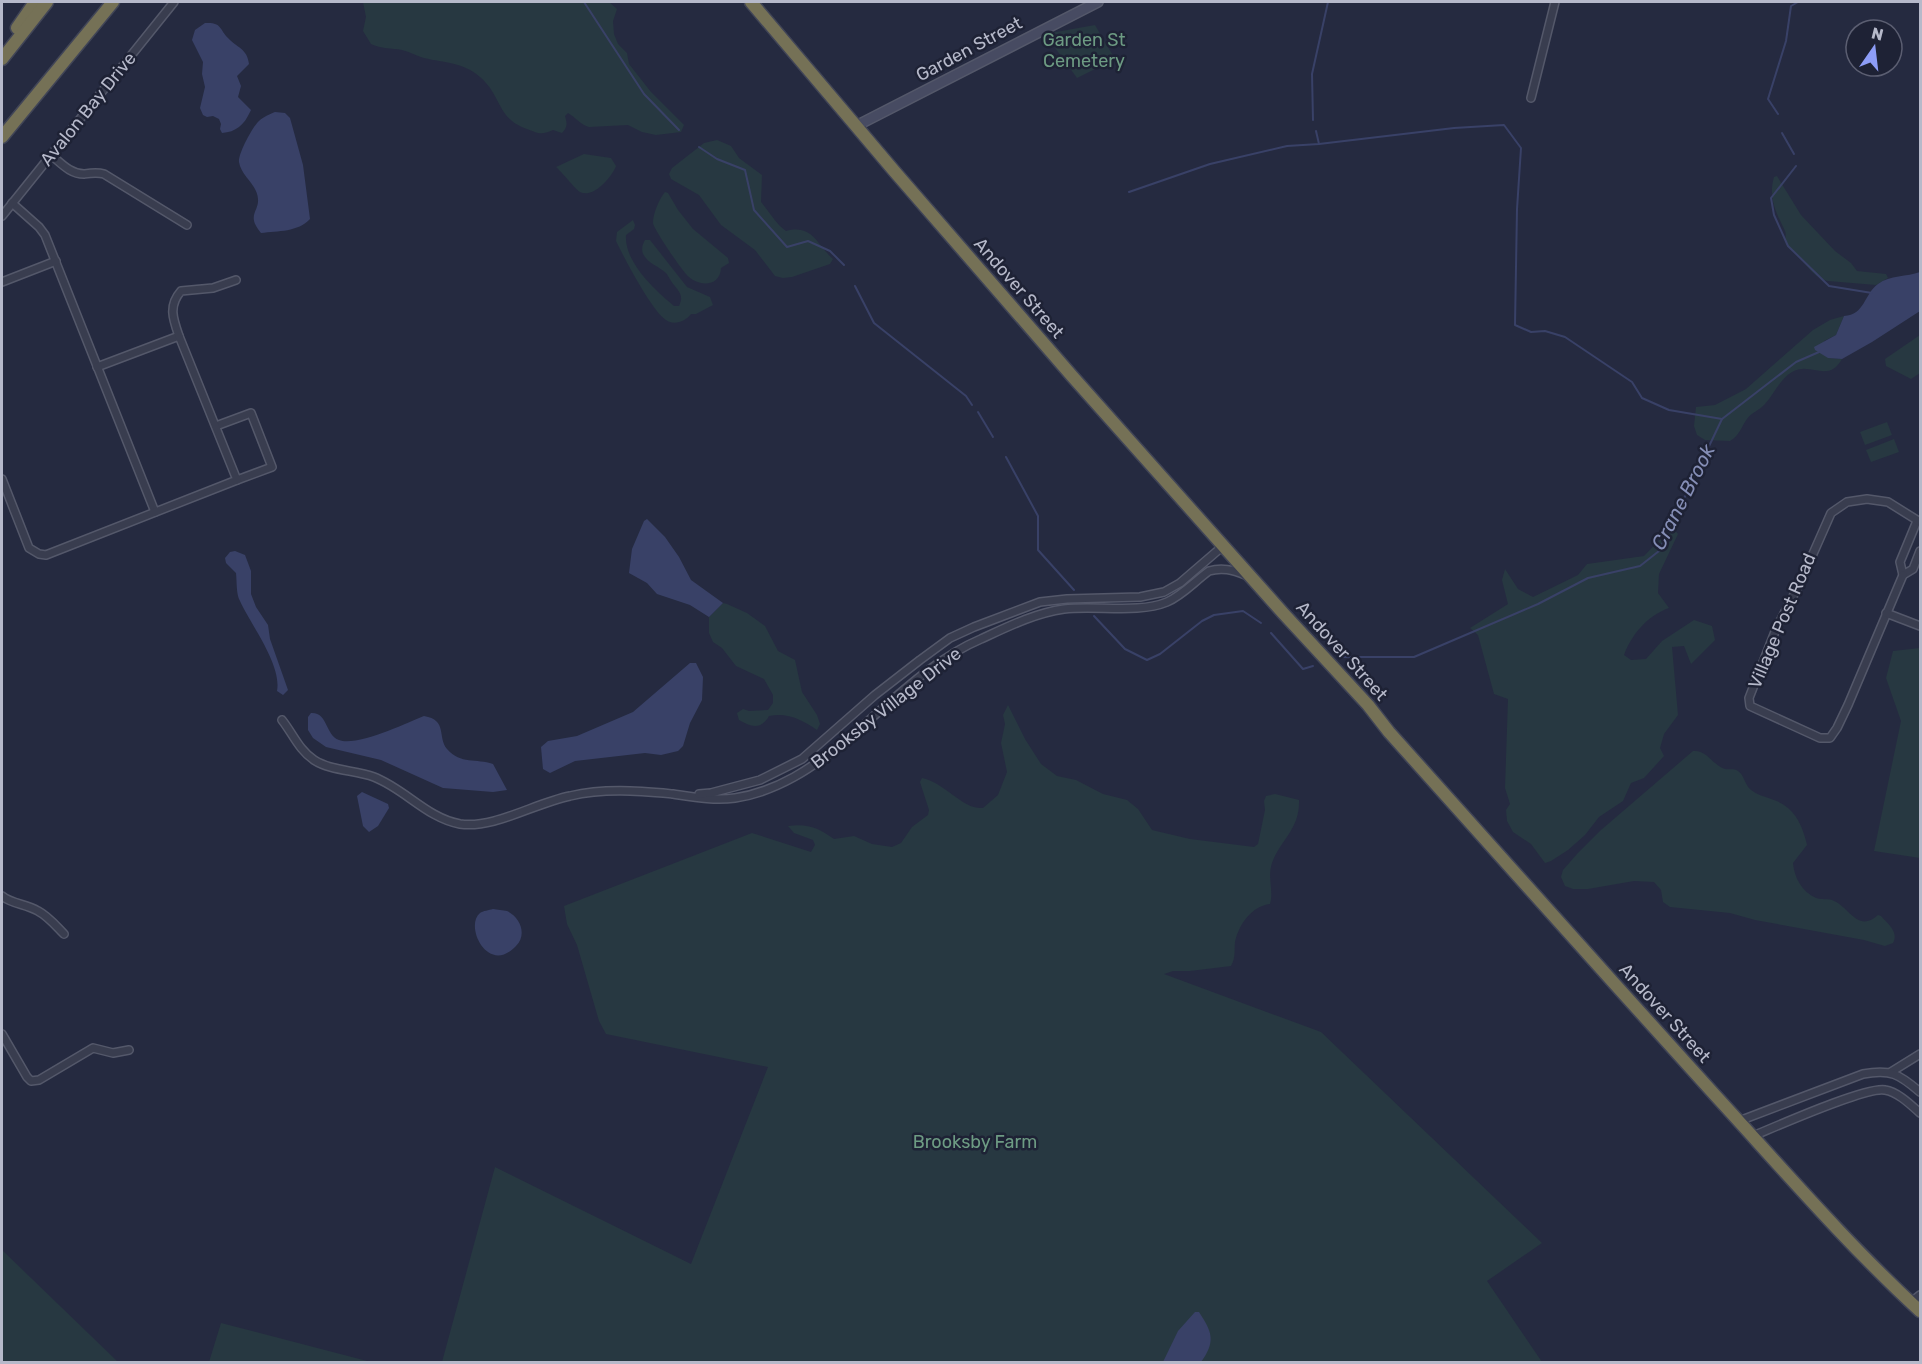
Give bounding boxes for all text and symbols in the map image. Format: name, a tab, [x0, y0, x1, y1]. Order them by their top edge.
street label: Garden Street	[912, 12, 1026, 86]
north arrow	[1844, 18, 1904, 78]
text: N	[1870, 23, 1885, 45]
park label: Garden St Cemetery	[1042, 29, 1126, 72]
street label: Avalon Bay Drive	[35, 48, 141, 170]
street label: Andover Street	[969, 233, 1069, 343]
water label: Crane Brook	[1646, 440, 1720, 554]
street label: Village Post Road	[1744, 550, 1820, 692]
street label: Andover Street	[1292, 597, 1392, 705]
street label: Brooksby Village Drive	[806, 642, 966, 774]
street label: Andover Street	[1615, 959, 1715, 1067]
park label: Brooksby Farm	[913, 1131, 1037, 1153]

